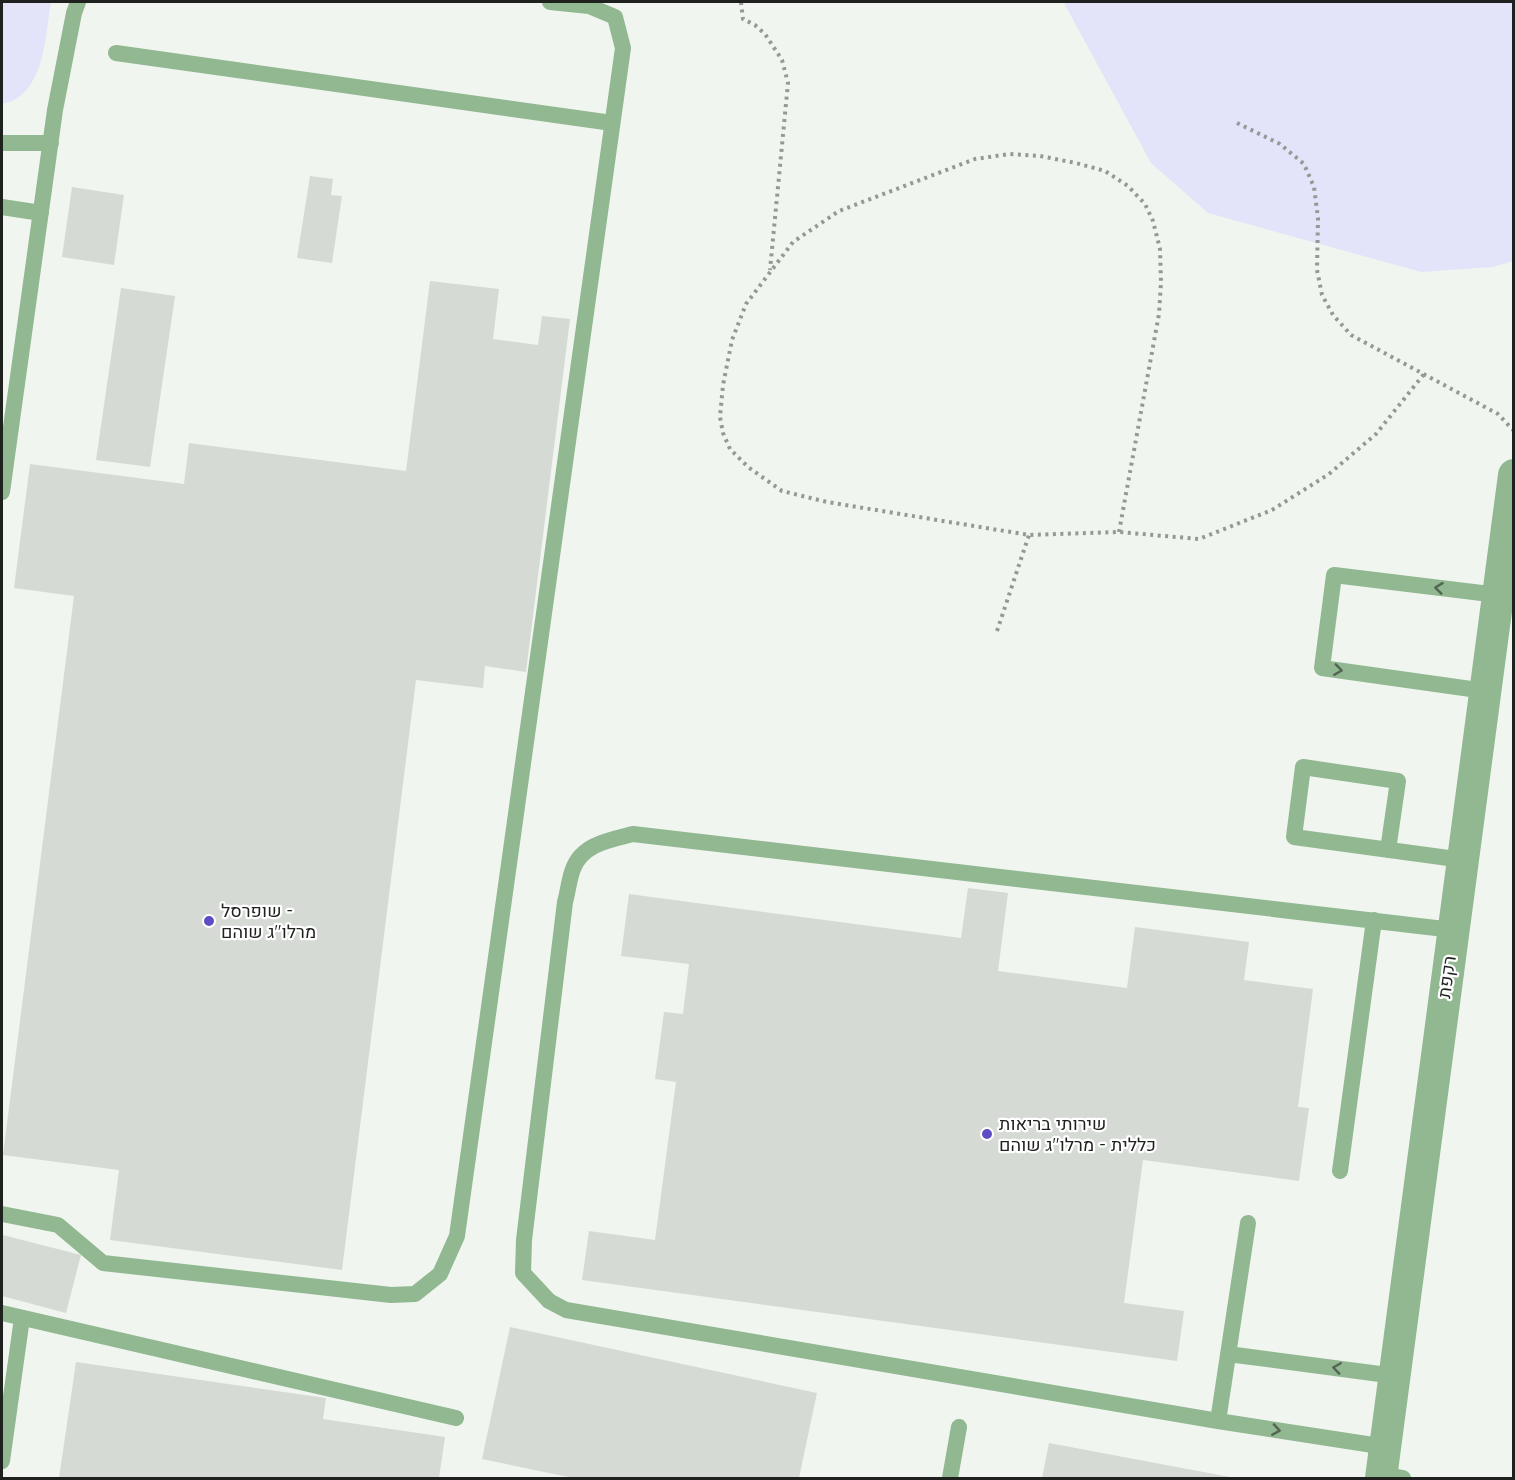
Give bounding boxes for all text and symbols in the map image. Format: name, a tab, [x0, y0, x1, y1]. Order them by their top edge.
one-way arrow	[1435, 582, 1444, 595]
one-way arrow	[1333, 663, 1342, 676]
place label: שופרסל - מרלו"ג שוהם	[221, 899, 316, 943]
marker: שופרסל - מרלו"ג שוהם	[202, 914, 216, 928]
street label: רקפת	[1432, 954, 1461, 1000]
place label: שירותי בריאות כללית - מרלו"ג שוהם	[999, 1112, 1156, 1156]
marker: שירותי בריאות כללית - מרלו"ג שוהם	[980, 1127, 994, 1141]
one-way arrow	[1332, 1362, 1341, 1375]
one-way arrow	[1271, 1424, 1281, 1436]

